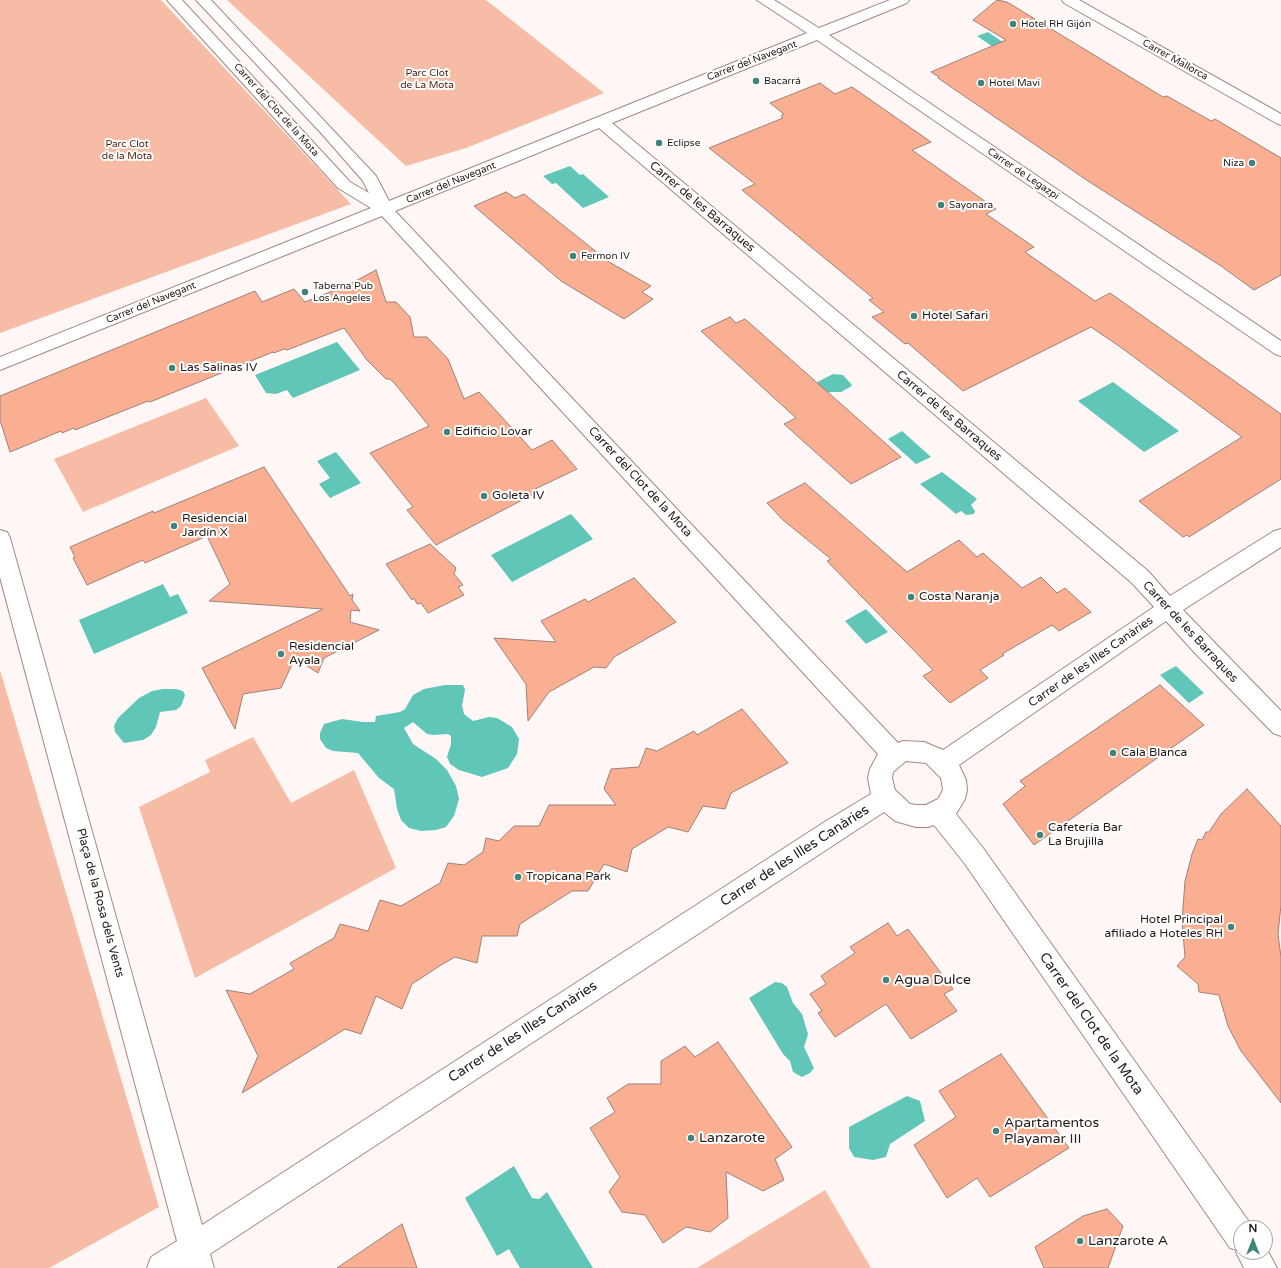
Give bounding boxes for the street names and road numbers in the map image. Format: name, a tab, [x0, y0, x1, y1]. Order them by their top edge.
street label: Carrer Mallorca	[1140, 37, 1210, 83]
street label: Carrer del Navegant	[705, 38, 799, 84]
street label: Carrer del Clot de la Mota	[231, 61, 321, 159]
street label: Carrer de Legazpi	[985, 146, 1061, 202]
street label: Carrer de les Barraques	[646, 159, 758, 255]
street label: Carrer del Navegant	[405, 160, 497, 206]
street label: Carrer del Navegant	[105, 280, 197, 326]
street label: Carrer de les Barraques	[893, 368, 1005, 464]
street label: Carrer del Clot de la Mota	[585, 424, 695, 540]
street label: Carrer de les Barraques	[1139, 578, 1241, 686]
street label: Carrer de les Illes Canàries	[1026, 613, 1156, 711]
street label: Carrer de les Illes Canàries	[718, 802, 872, 910]
street label: Plaça de la Rosa dels Vents	[73, 827, 127, 979]
street label: Carrer del Clot de la Mota	[1035, 950, 1147, 1098]
street label: Carrer de les Illes Canàries	[446, 978, 600, 1086]

